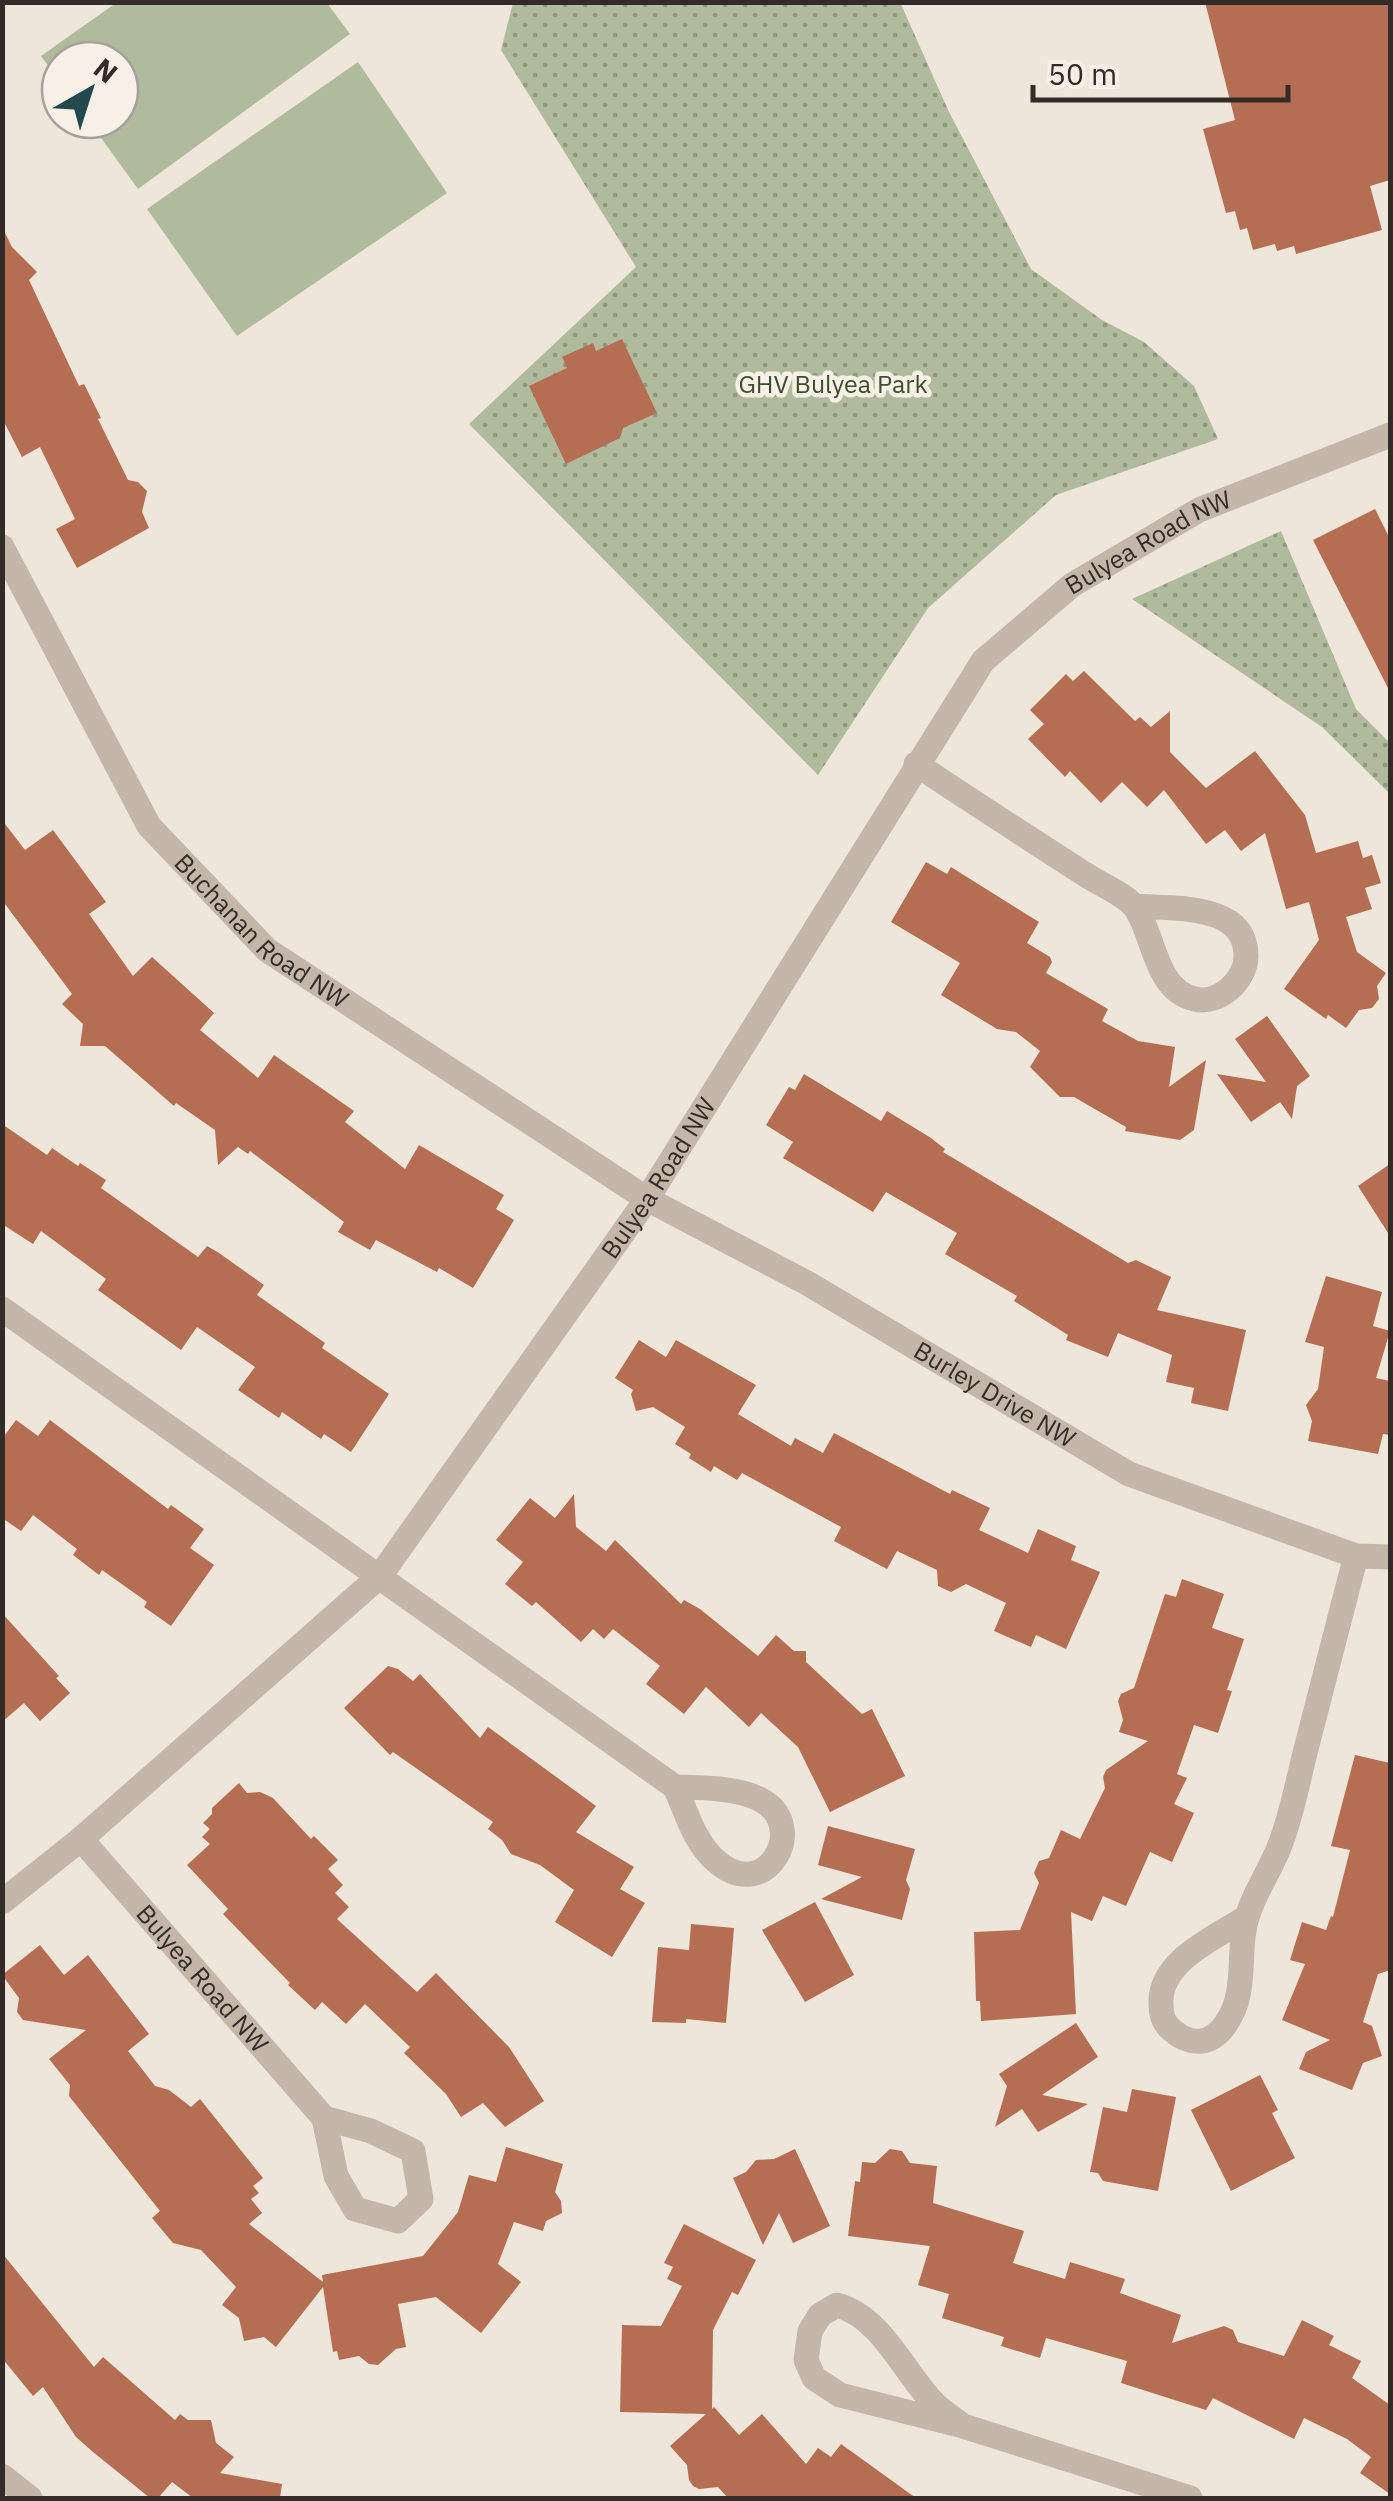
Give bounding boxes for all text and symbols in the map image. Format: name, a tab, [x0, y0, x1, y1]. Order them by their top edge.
north arrow	[40, 40, 140, 140]
scale bar	[1033, 40, 1288, 102]
text: N	[87, 49, 126, 91]
text: 50 m	[1048, 54, 1117, 93]
park label: GHV Bulyea Park	[738, 367, 928, 400]
street label: Bulyea Road NW	[1059, 482, 1235, 602]
street label: Buchanan Road NW	[168, 846, 355, 1015]
street label: Bulyea Road NW	[593, 1091, 722, 1265]
street label: Burley Drive NW	[908, 1333, 1082, 1455]
street label: Bulyea Road NW	[129, 1897, 276, 2059]

